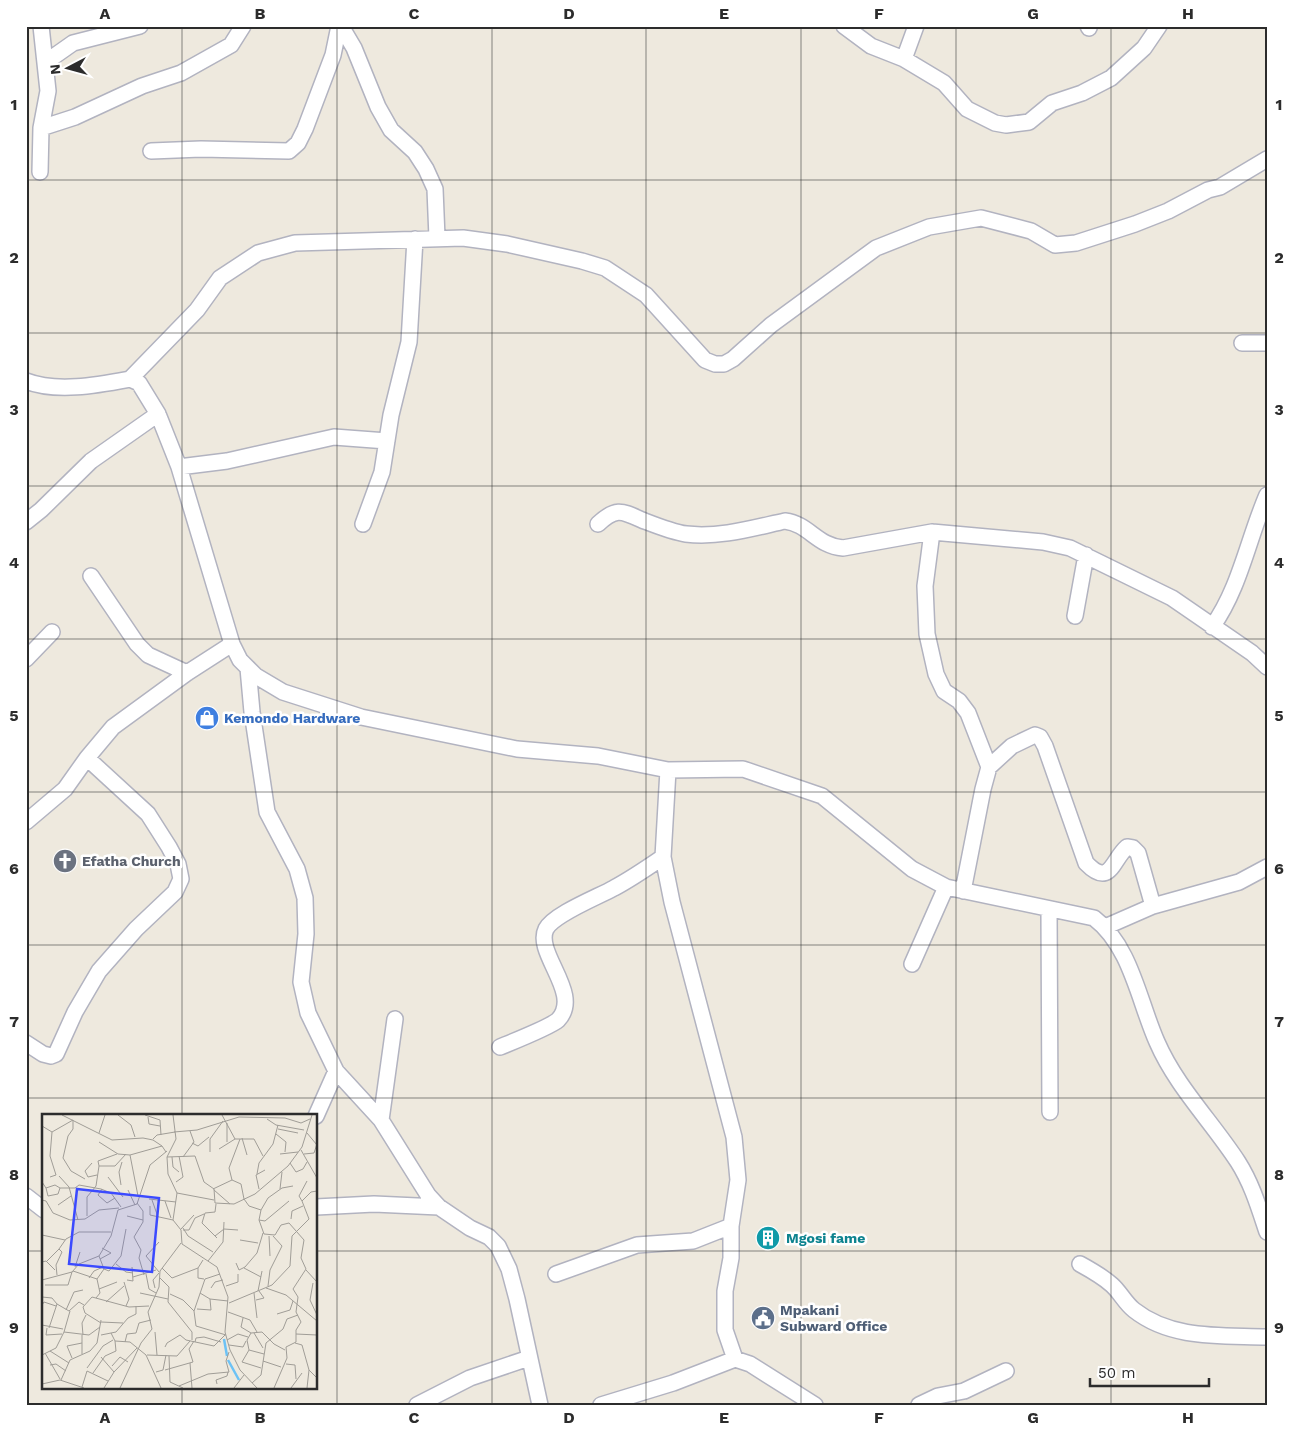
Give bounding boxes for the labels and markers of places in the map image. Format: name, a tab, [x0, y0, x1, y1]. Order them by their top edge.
shop icon: Kemondo Hardware	[194, 705, 220, 731]
place label: Kemondo Hardware	[224, 710, 360, 726]
church icon: Efatha Church	[52, 848, 78, 874]
place label: Efatha Church	[82, 853, 181, 869]
building icon: Mgosi fame	[755, 1225, 781, 1251]
place label: Mgosi fame	[786, 1230, 865, 1246]
place label: Mpakani Subward Office	[780, 1302, 887, 1334]
public building icon: Mpakani Subward Office	[750, 1305, 776, 1331]

